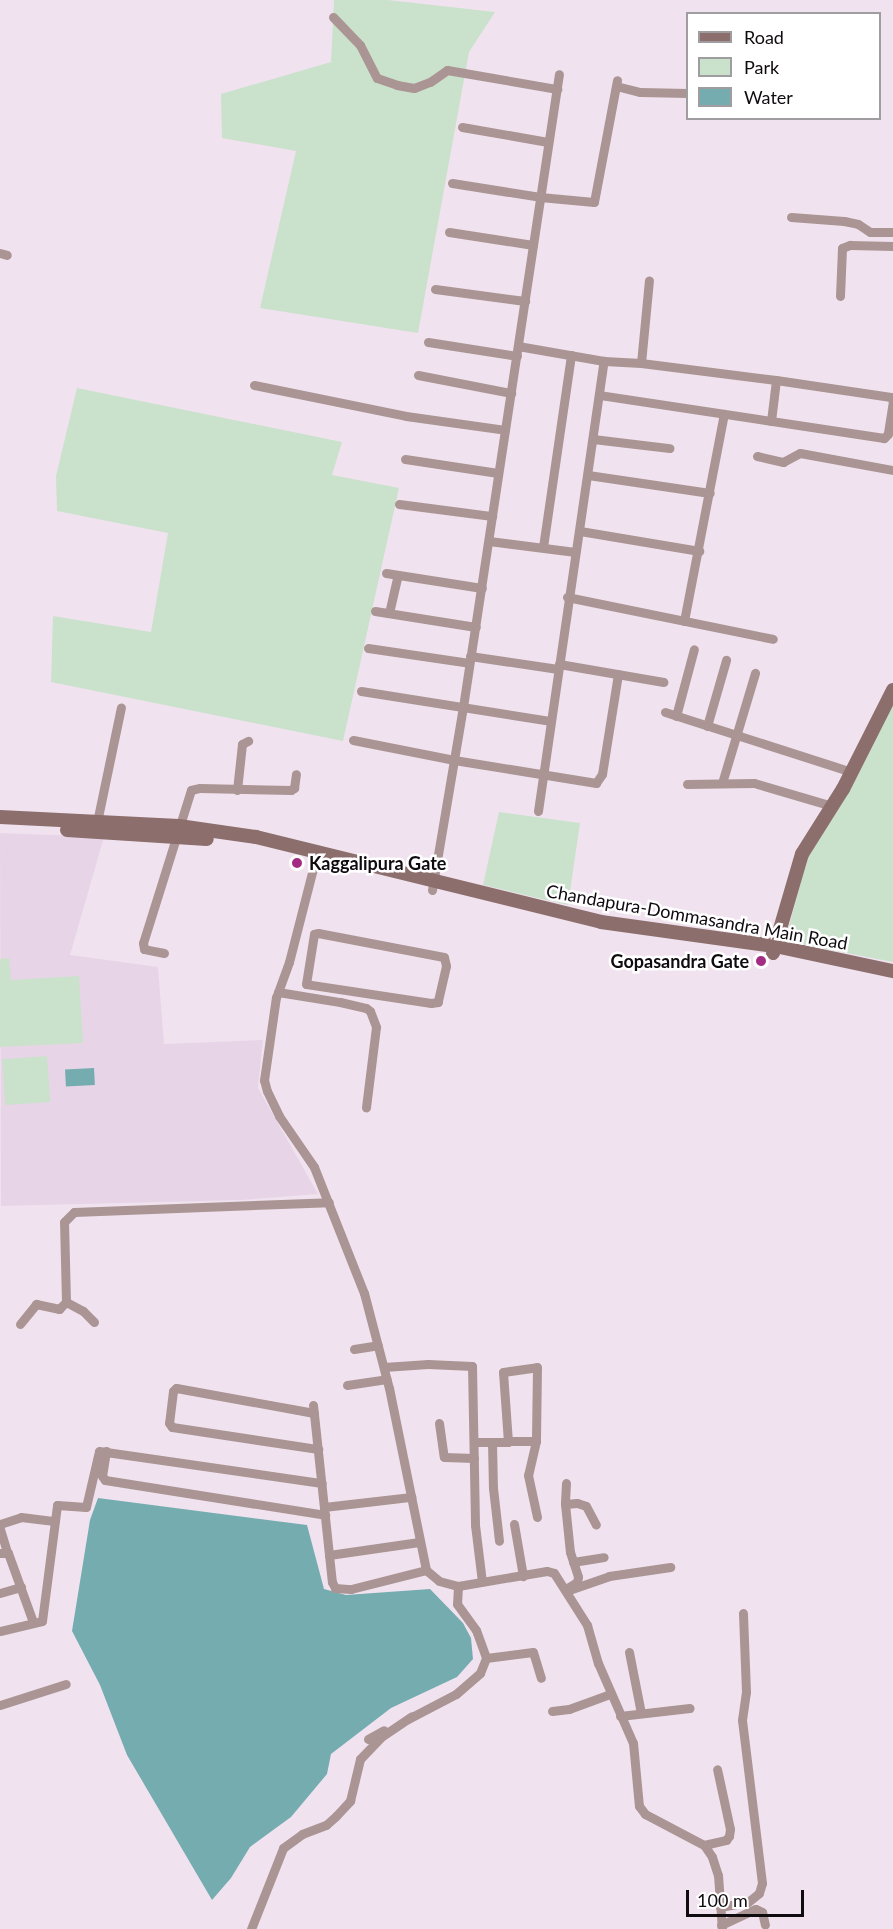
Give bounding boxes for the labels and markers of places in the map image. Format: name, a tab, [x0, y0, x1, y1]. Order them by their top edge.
place label: Kaggalipura Gate	[309, 852, 446, 874]
marker: Kaggalipura Gate	[290, 856, 304, 870]
place label: Gopasandra Gate	[611, 950, 749, 972]
marker: Gopasandra Gate	[754, 954, 768, 968]

